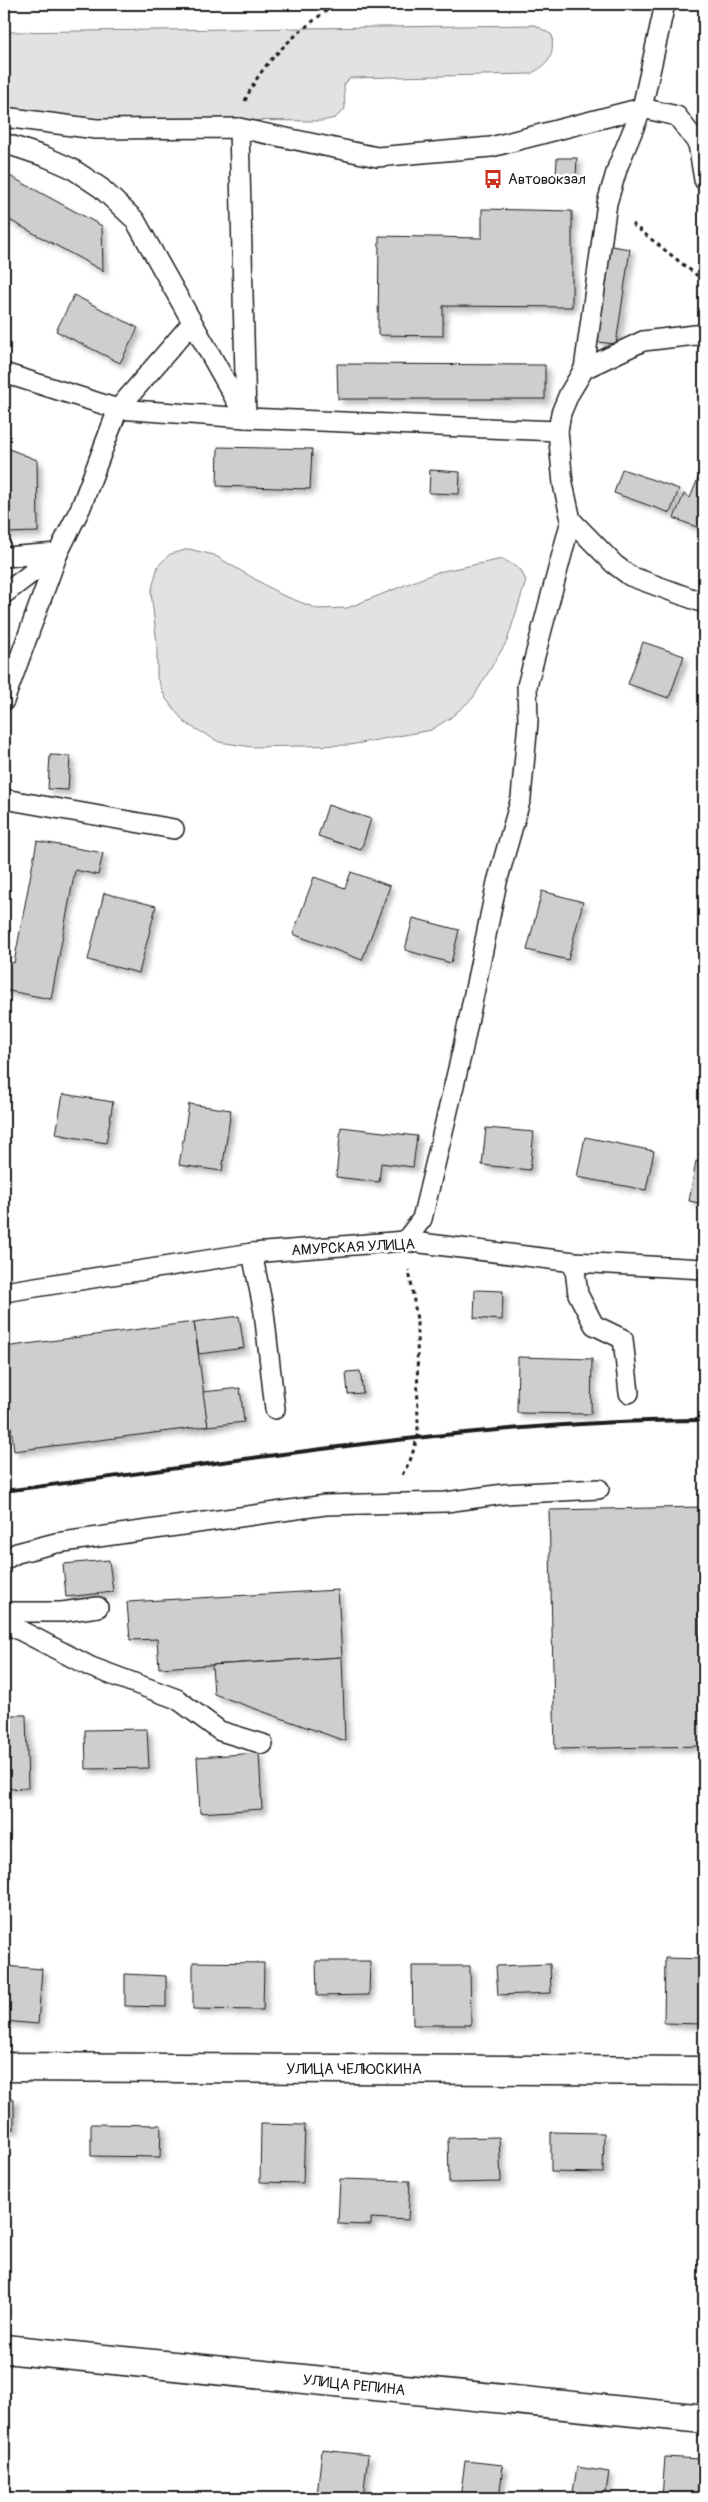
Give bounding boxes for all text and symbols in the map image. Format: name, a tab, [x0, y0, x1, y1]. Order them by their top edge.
bus stop icon: Автовокзал	[482, 168, 504, 190]
place label: Автовокзал	[508, 170, 586, 189]
street label: АМУРСКАЯ УЛИЦА	[291, 1235, 416, 1260]
street label: УЛИЦА ЧЕЛЮСКИНА	[286, 2060, 422, 2079]
street label: УЛИЦА РЕПИНА	[302, 2371, 406, 2400]

